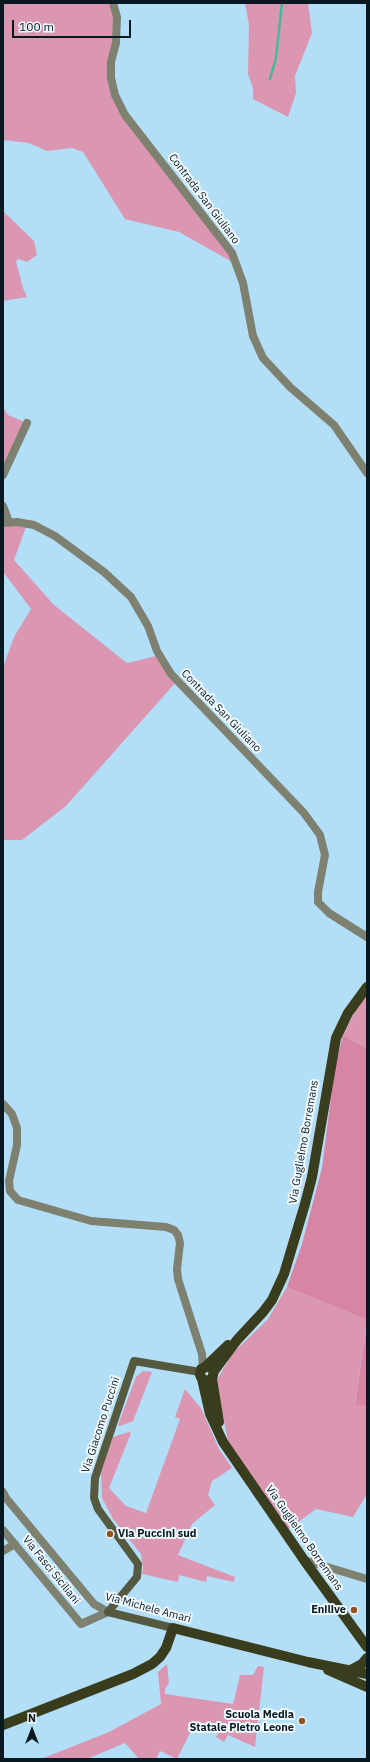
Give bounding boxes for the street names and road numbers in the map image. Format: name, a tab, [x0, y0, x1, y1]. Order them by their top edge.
street label: Contrada San Giuliano	[166, 151, 242, 247]
street label: Contrada San Giuliano	[178, 667, 264, 755]
street label: Via Guglielmo Borremans	[287, 1079, 321, 1205]
street label: Via Giacomo Puccini	[79, 1375, 123, 1475]
street label: Via Guglielmo Borremans	[263, 1483, 345, 1593]
street label: Via Fasci Siciliani	[20, 1533, 82, 1607]
street label: Via Michele Amari	[104, 1590, 192, 1626]

